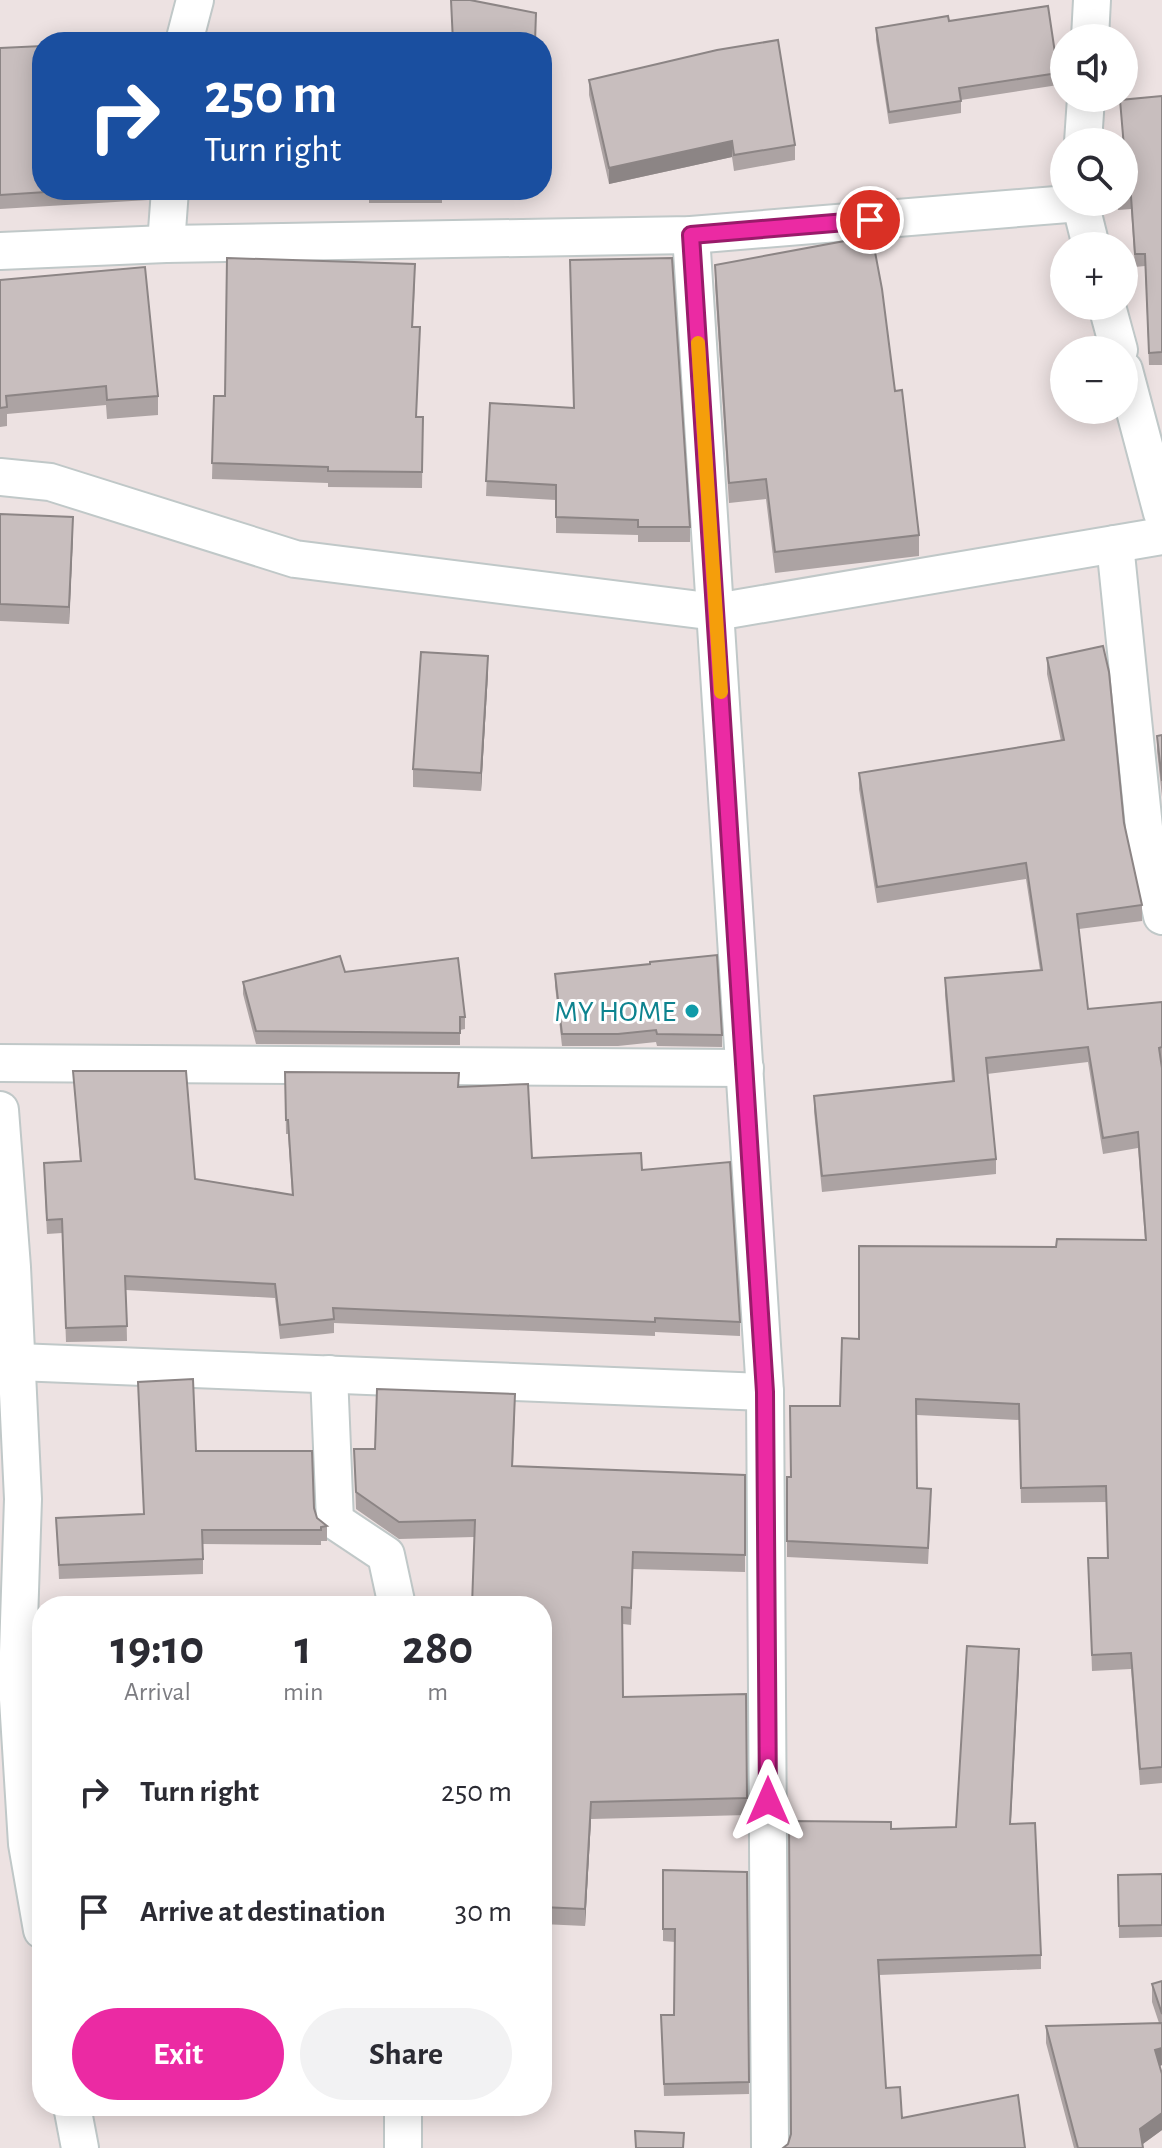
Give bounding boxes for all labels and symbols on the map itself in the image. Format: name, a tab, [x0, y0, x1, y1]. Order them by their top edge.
pin	[836, 186, 904, 254]
place label: MY HOME	[554, 997, 676, 1027]
marker: MY HOME	[683, 1002, 701, 1020]
position arrow	[726, 1759, 810, 1843]

